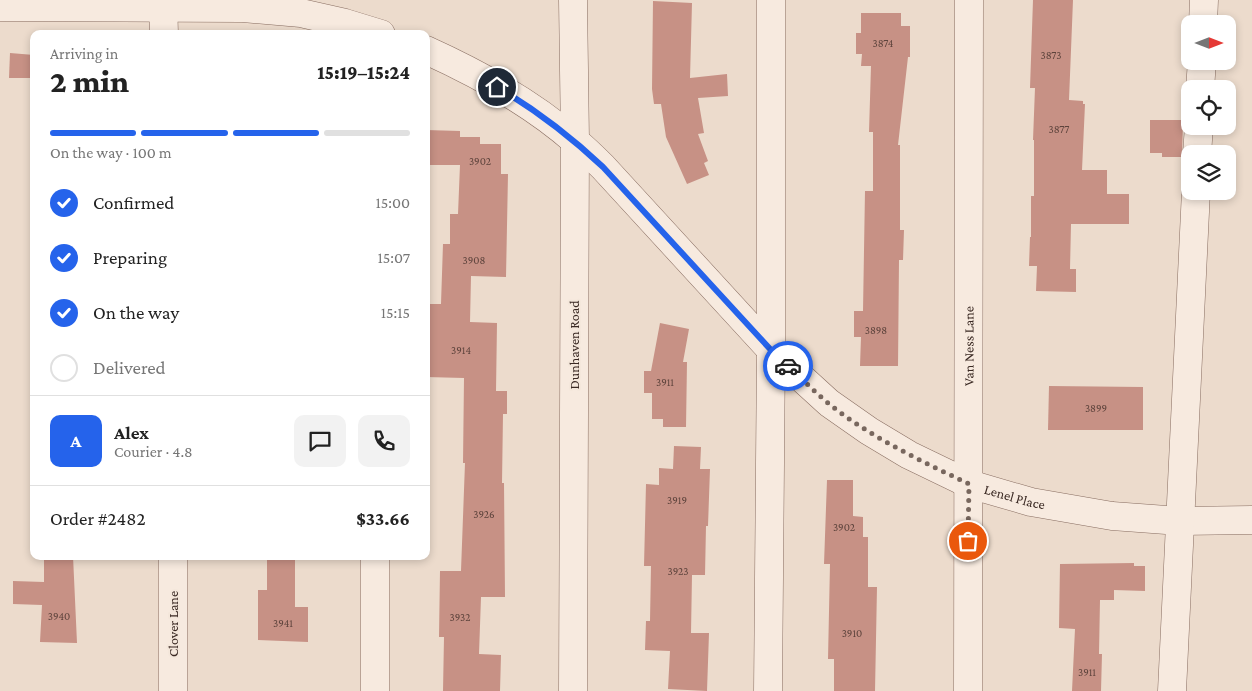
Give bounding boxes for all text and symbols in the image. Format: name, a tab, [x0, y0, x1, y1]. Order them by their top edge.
north arrow	[1181, 15, 1236, 70]
map controls	[1181, 15, 1236, 200]
house number: 3874	[873, 37, 894, 49]
text: Arriving in	[50, 45, 118, 62]
house number: 3873	[1041, 49, 1061, 61]
text: 15:19–15:24	[317, 62, 410, 83]
text: 2 min	[50, 63, 129, 99]
pin	[476, 66, 518, 108]
icon: home	[483, 73, 511, 101]
button: locate	[1181, 80, 1236, 135]
house number: 3877	[1049, 123, 1069, 135]
text: On the way · 100 m	[50, 144, 172, 161]
button: layers	[1181, 145, 1236, 200]
house number: 3902	[469, 155, 491, 167]
icon: check	[50, 189, 78, 217]
text: Confirmed	[93, 192, 174, 213]
text: 15:00	[375, 194, 410, 211]
icon: check	[50, 244, 78, 272]
text: Preparing	[93, 247, 167, 268]
text: 15:07	[377, 249, 410, 266]
house number: 3908	[463, 254, 486, 266]
icon: check	[50, 299, 78, 327]
street label: Dunhaven Road	[566, 300, 582, 390]
text: On the way	[93, 302, 179, 323]
text: 15:15	[381, 304, 410, 321]
street label: Van Ness Lane	[960, 306, 977, 386]
house number: 3898	[865, 324, 887, 336]
courier	[763, 341, 813, 391]
house number: 3914	[451, 344, 471, 356]
icon: car	[774, 352, 802, 380]
text: Delivered	[93, 357, 166, 378]
house number: 3911	[656, 376, 674, 388]
house number: 3899	[1085, 402, 1107, 414]
button: chat	[294, 415, 346, 467]
button: phone	[358, 415, 410, 467]
text: Alex	[114, 422, 149, 443]
text: A	[70, 430, 82, 451]
text: Courier · 4.8	[114, 443, 193, 460]
street label: Lenel Place	[982, 481, 1046, 512]
house number: 3919	[667, 494, 687, 506]
text: Order #2482	[50, 508, 145, 529]
text: $33.66	[356, 508, 410, 529]
house number: 3926	[473, 508, 495, 520]
pin	[947, 520, 989, 562]
house number: 3902	[833, 521, 855, 533]
icon: bag	[954, 527, 982, 555]
house number: 3923	[667, 565, 689, 577]
street label: Clover Lane	[165, 591, 181, 657]
house number: 3940	[48, 610, 70, 622]
house number: 3932	[449, 611, 471, 623]
house number: 3941	[273, 617, 293, 629]
house number: 3910	[842, 627, 862, 639]
house number: 3911	[1078, 666, 1096, 678]

